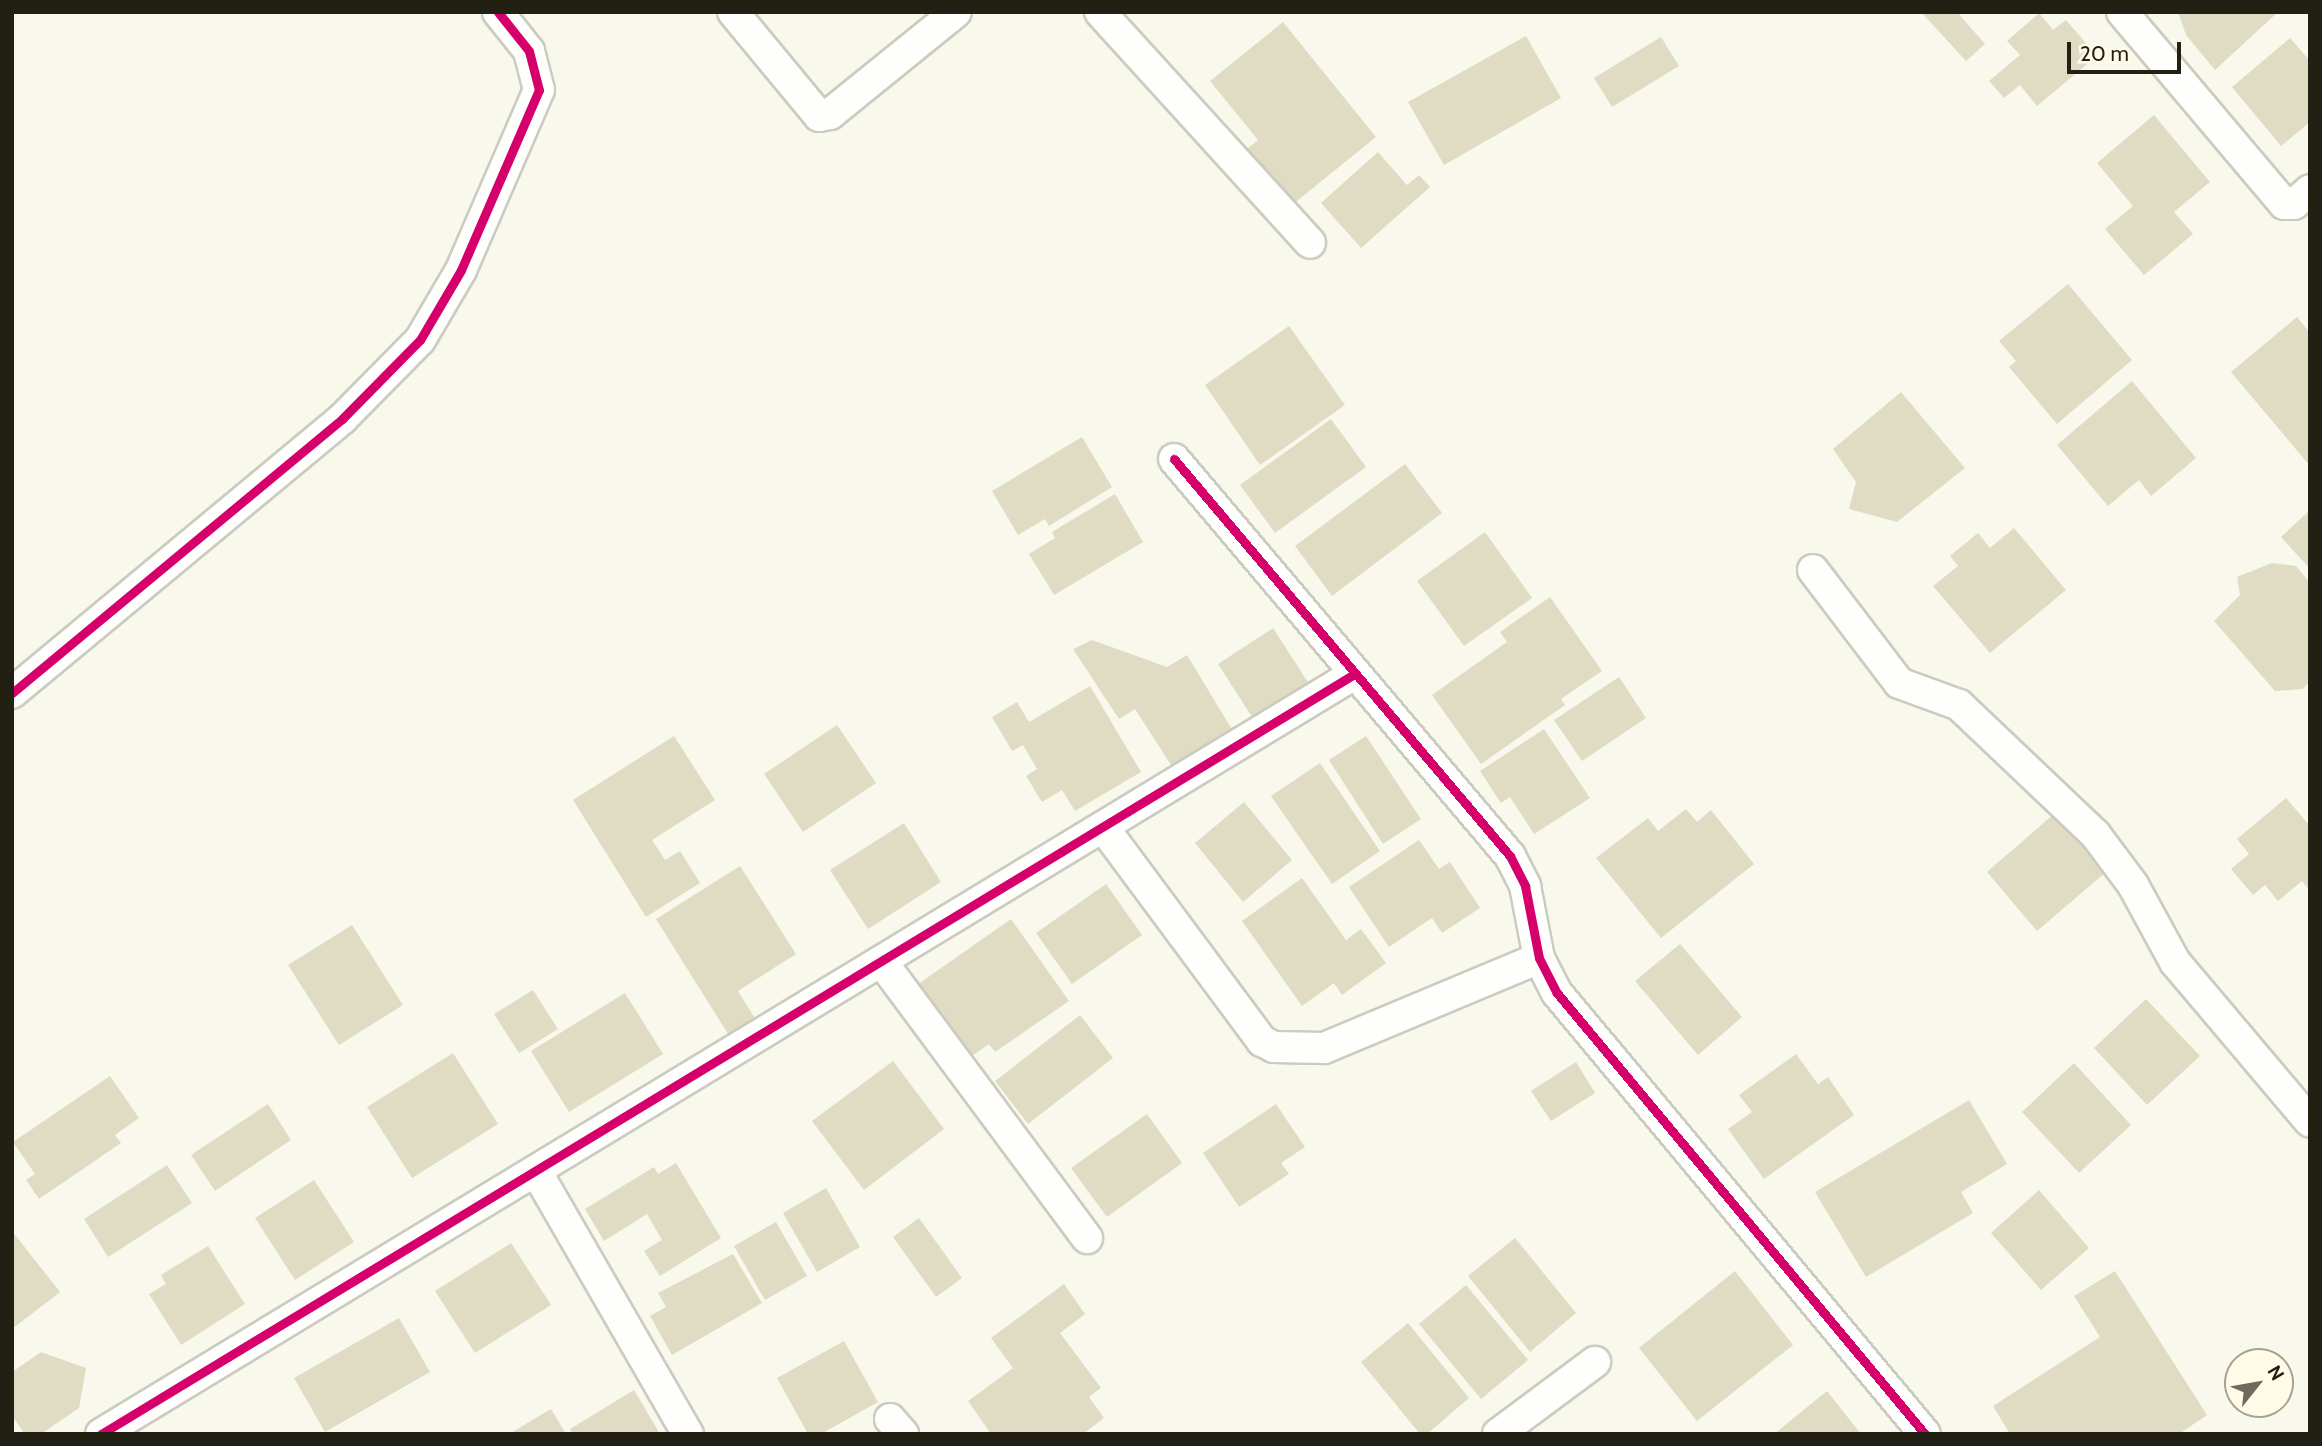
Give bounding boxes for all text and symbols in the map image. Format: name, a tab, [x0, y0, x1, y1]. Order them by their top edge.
scale bar	[2070, 28, 2184, 72]
text: 20 m	[2080, 41, 2129, 66]
north arrow	[2224, 1348, 2294, 1418]
text: N	[2262, 1361, 2289, 1385]

